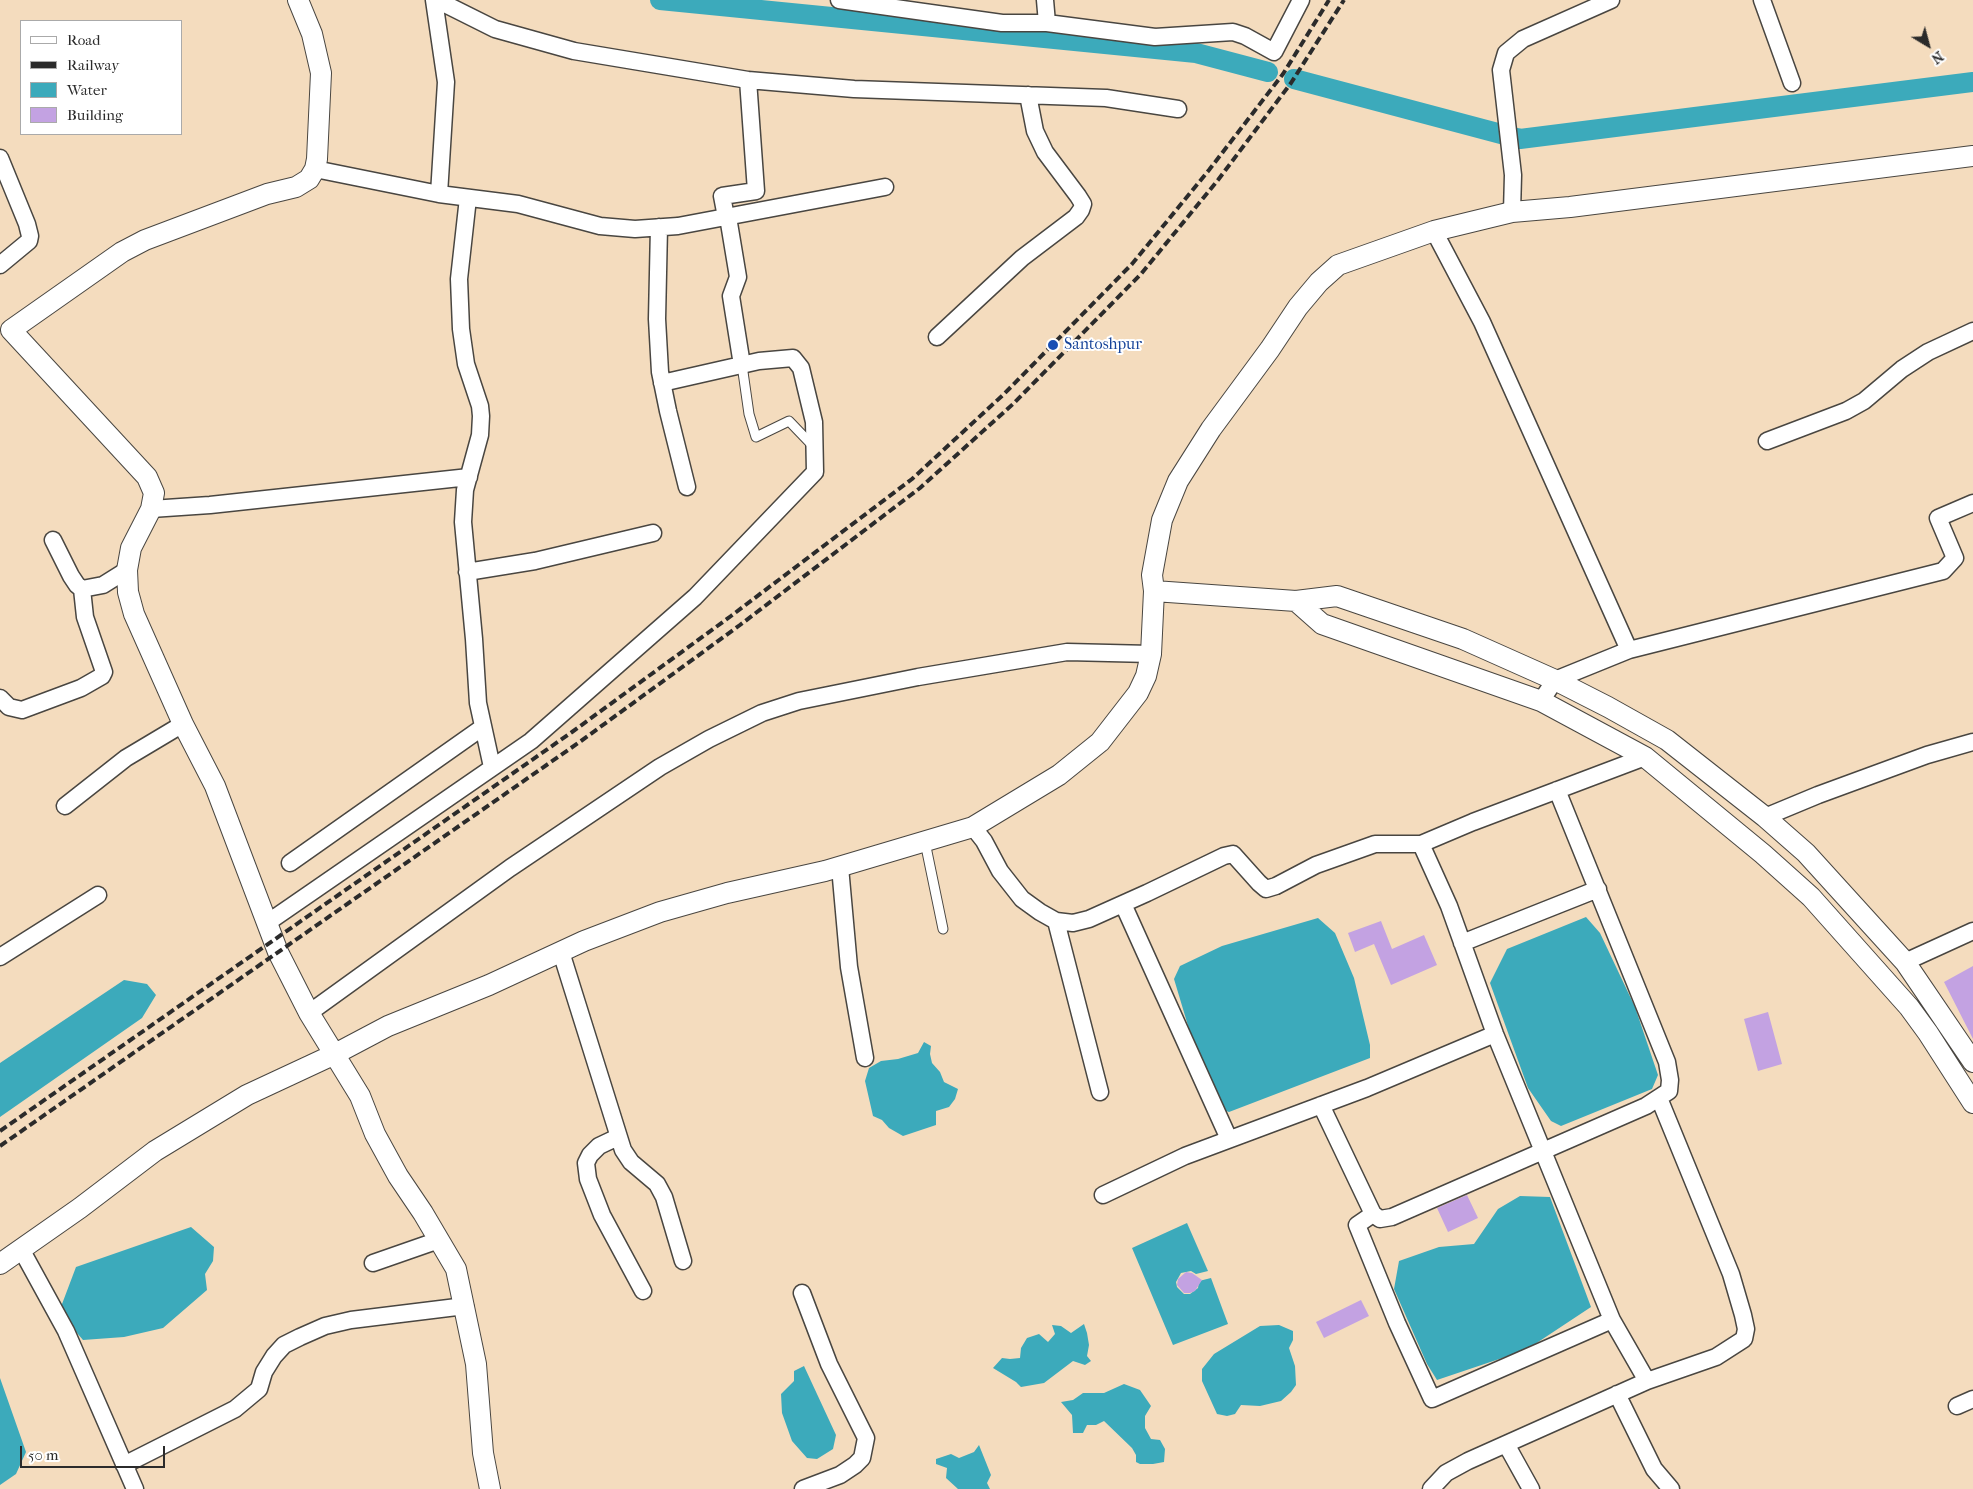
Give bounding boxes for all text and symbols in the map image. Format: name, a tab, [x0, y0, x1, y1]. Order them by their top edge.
legend	[20, 20, 182, 135]
north arrow	[1903, 20, 1953, 70]
text: Road	[67, 31, 100, 49]
text: N	[1928, 47, 1947, 67]
text: Railway	[67, 56, 119, 74]
text: Water	[67, 81, 107, 99]
text: Building	[67, 106, 123, 124]
place label: Santoshpur	[1064, 335, 1142, 355]
marker: Santoshpur	[1046, 338, 1060, 352]
scale bar	[22, 1436, 168, 1468]
text: 50 m	[28, 1446, 58, 1464]

